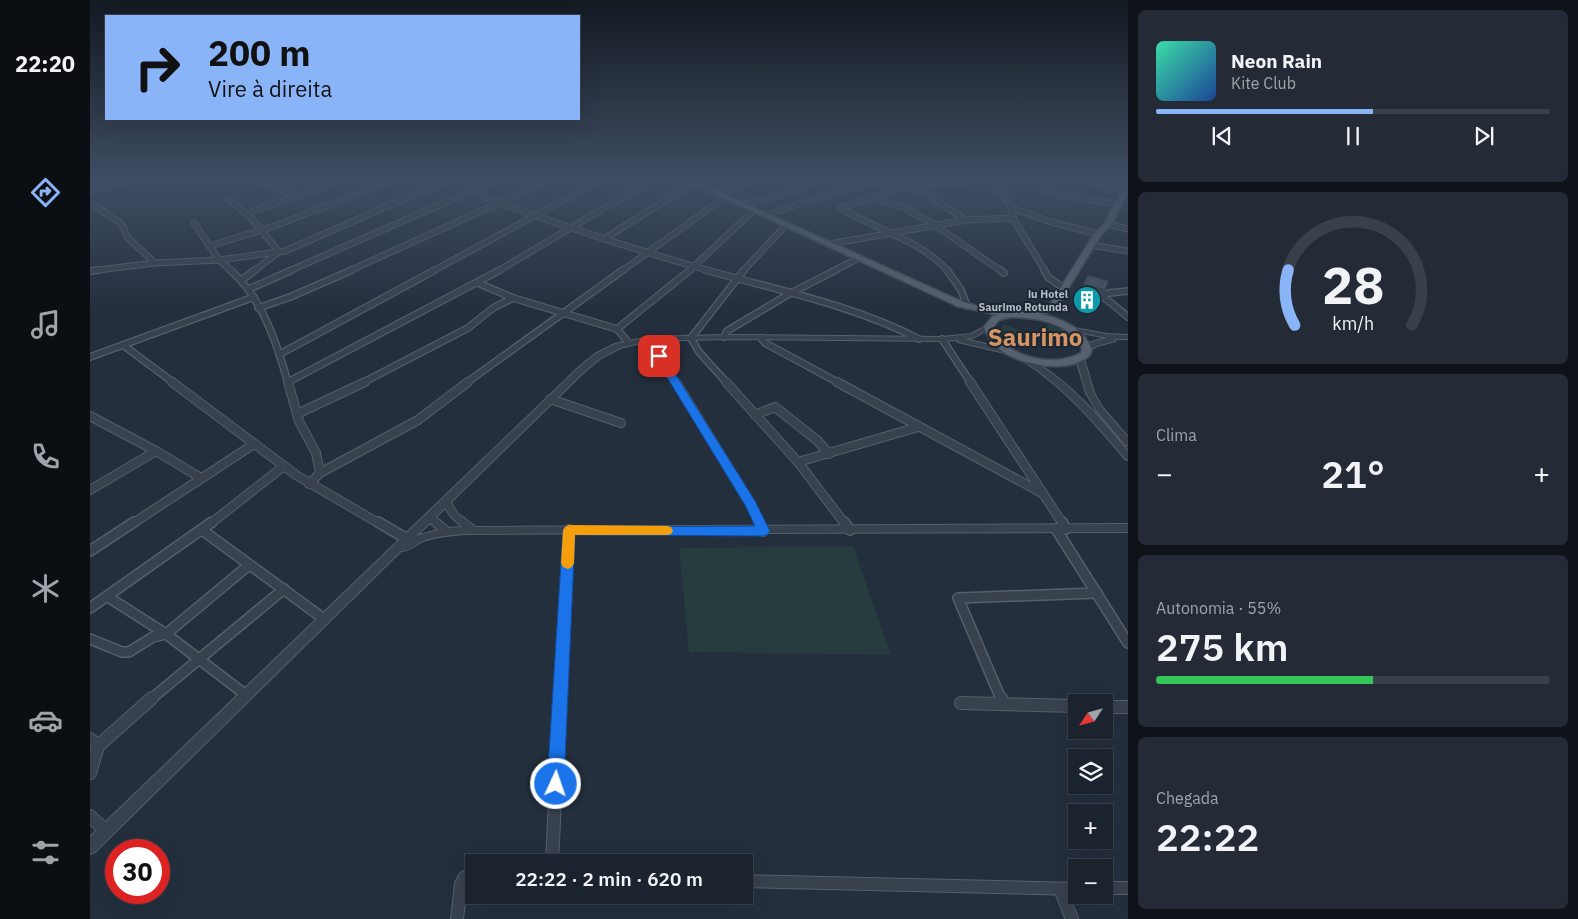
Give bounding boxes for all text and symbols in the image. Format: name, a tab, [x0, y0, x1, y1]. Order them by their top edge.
text: 200 m	[208, 30, 311, 76]
icon: right	[125, 35, 190, 100]
text: 22:20	[15, 49, 75, 78]
text: Neon Rain	[1231, 49, 1322, 73]
text: Kite Club	[1231, 73, 1296, 93]
text: Vire à direita	[208, 74, 332, 103]
icon: previous	[1208, 122, 1236, 150]
icon: pause	[1339, 122, 1367, 150]
icon: next	[1470, 122, 1498, 150]
icon: directions	[28, 175, 63, 210]
text: 28	[1322, 251, 1384, 318]
building icon: iu Hotel Saurimo Rotunda	[1072, 285, 1102, 315]
place label: iu Hotel Saurimo Rotunda	[978, 287, 1069, 314]
icon: music	[28, 307, 63, 342]
text: km/h	[1332, 312, 1374, 335]
district label: Saurimo	[988, 321, 1082, 353]
pin	[638, 335, 680, 377]
icon: arrive	[645, 342, 673, 370]
text: Clima	[1156, 425, 1197, 445]
icon: phone	[28, 439, 63, 474]
text: 21°	[1321, 449, 1385, 498]
text: −	[1156, 455, 1173, 492]
text: +	[1533, 455, 1550, 492]
icon: climate	[28, 571, 63, 606]
text: Autonomia · 55%	[1156, 598, 1281, 618]
text: 275 km	[1156, 622, 1288, 671]
north arrow	[1068, 694, 1112, 739]
map controls	[1068, 694, 1113, 904]
icon: car	[28, 703, 63, 738]
button: layers	[1068, 749, 1113, 794]
position arrow	[529, 757, 581, 809]
text: Chegada	[1156, 788, 1219, 808]
button: +	[1068, 804, 1113, 849]
text: 22:22	[1156, 812, 1259, 861]
icon: filters	[28, 835, 63, 870]
speed limit sign: 30	[105, 839, 170, 904]
button: −	[1068, 859, 1113, 904]
text: 22:22 · 2 min · 620 m	[515, 867, 703, 891]

